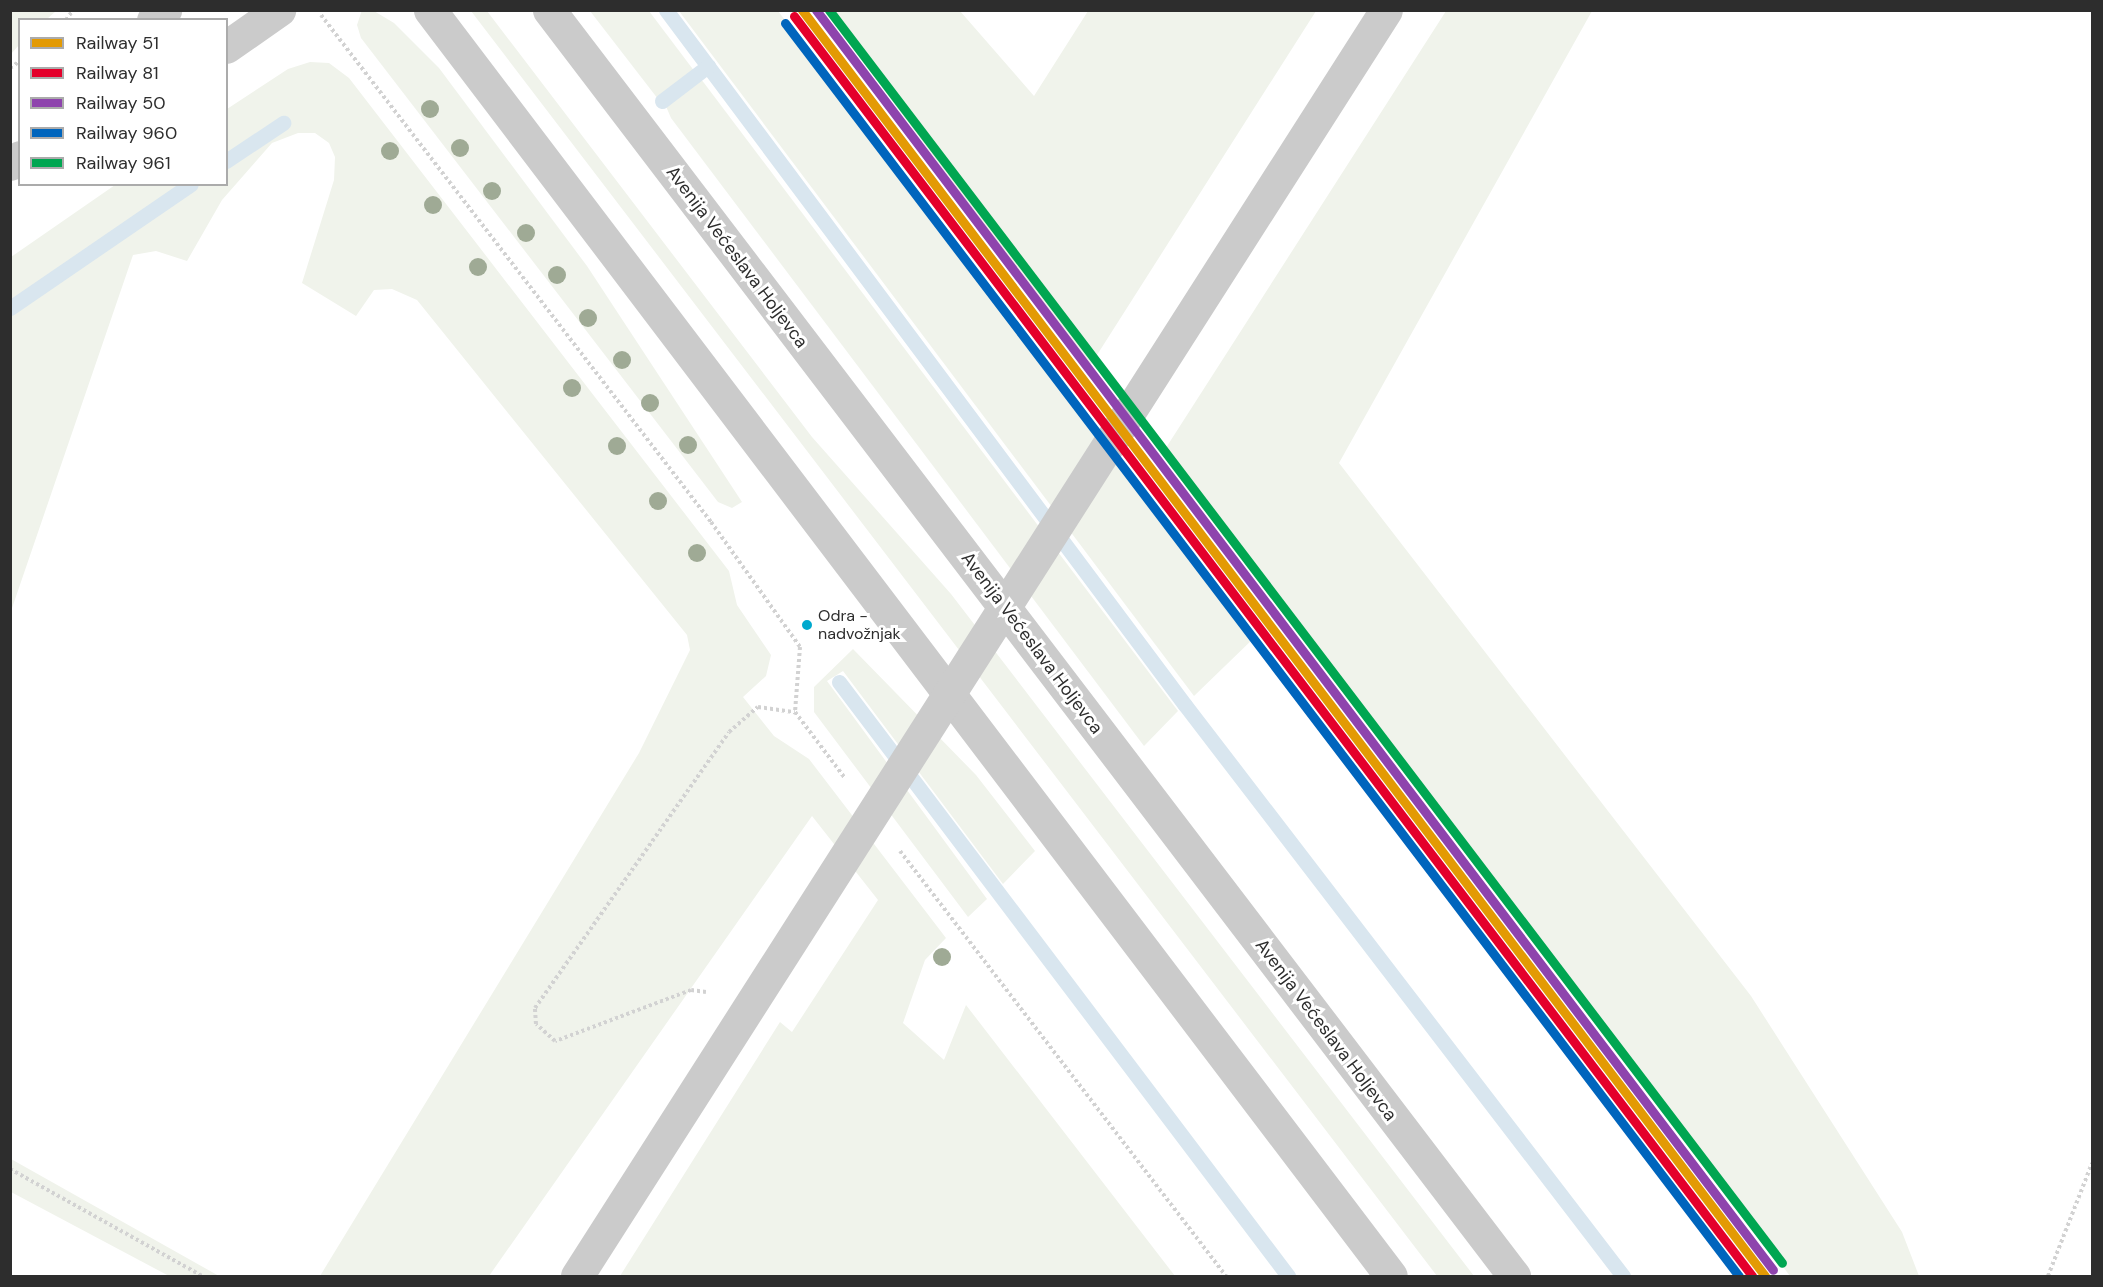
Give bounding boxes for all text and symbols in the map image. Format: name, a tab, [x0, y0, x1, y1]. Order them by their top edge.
legend	[18, 18, 228, 186]
text: Railway 51	[76, 31, 159, 55]
text: Railway 81	[76, 61, 159, 85]
text: Railway 50	[76, 91, 166, 115]
text: Railway 960	[76, 121, 177, 145]
text: Railway 961	[76, 151, 171, 175]
street label: Avenija Većeslava Holjevca	[662, 162, 812, 352]
street label: Avenija Većeslava Holjevca	[957, 548, 1107, 738]
place label: Odra - nadvožnjak	[818, 606, 901, 644]
marker: Odra - nadvožnjak	[801, 619, 813, 631]
street label: Avenija Većeslava Holjevca	[1251, 935, 1401, 1125]

